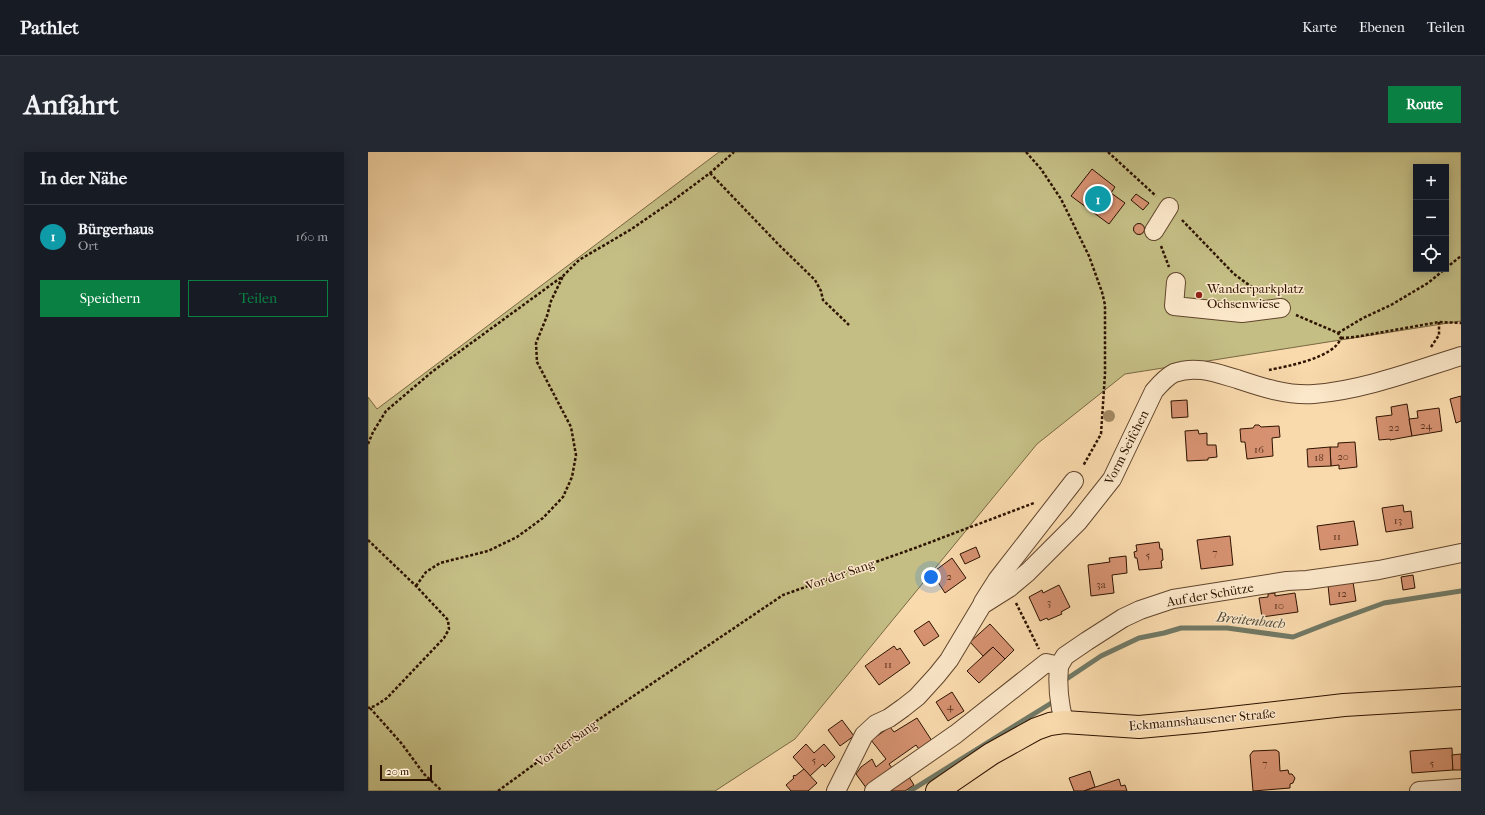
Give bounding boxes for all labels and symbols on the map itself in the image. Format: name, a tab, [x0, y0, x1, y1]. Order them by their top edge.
pin: 1	[1085, 184, 1111, 214]
place label: Wanderparkplatz Ochsenwiese	[1206, 281, 1304, 311]
marker: Wanderparkplatz Ochsenwiese	[1194, 290, 1204, 300]
street label: Vorm Seifchen	[1101, 407, 1152, 488]
house number: 24	[1420, 419, 1433, 432]
house number: 22	[1388, 421, 1400, 434]
house number: 16	[1254, 443, 1264, 456]
house number: 20	[1337, 450, 1349, 463]
house number: 18	[1314, 451, 1324, 464]
house number: 13	[1394, 514, 1402, 527]
house number: 11	[1333, 530, 1341, 543]
house number: 7	[1212, 546, 1218, 559]
house number: 5	[1146, 549, 1151, 562]
street label: Vor der Sang	[803, 555, 877, 594]
your location	[921, 567, 941, 587]
house number: 2	[946, 570, 952, 583]
house number: 3a	[1096, 578, 1107, 591]
street label: Auf der Schütze	[1164, 579, 1255, 610]
house number: 12	[1337, 587, 1347, 600]
house number: 3	[1047, 596, 1051, 609]
house number: 10	[1274, 599, 1284, 612]
water label: Breitenbach	[1215, 608, 1286, 633]
house number: 11	[884, 658, 892, 671]
house number: 4	[947, 700, 954, 713]
street label: Eckmannshausener Straße	[1128, 706, 1277, 733]
street label: Vor der Sang	[532, 716, 601, 771]
house number: 5	[812, 754, 817, 767]
house number: 7	[1262, 757, 1268, 770]
house number: 5	[1430, 757, 1435, 770]
scale bar	[380, 763, 432, 782]

